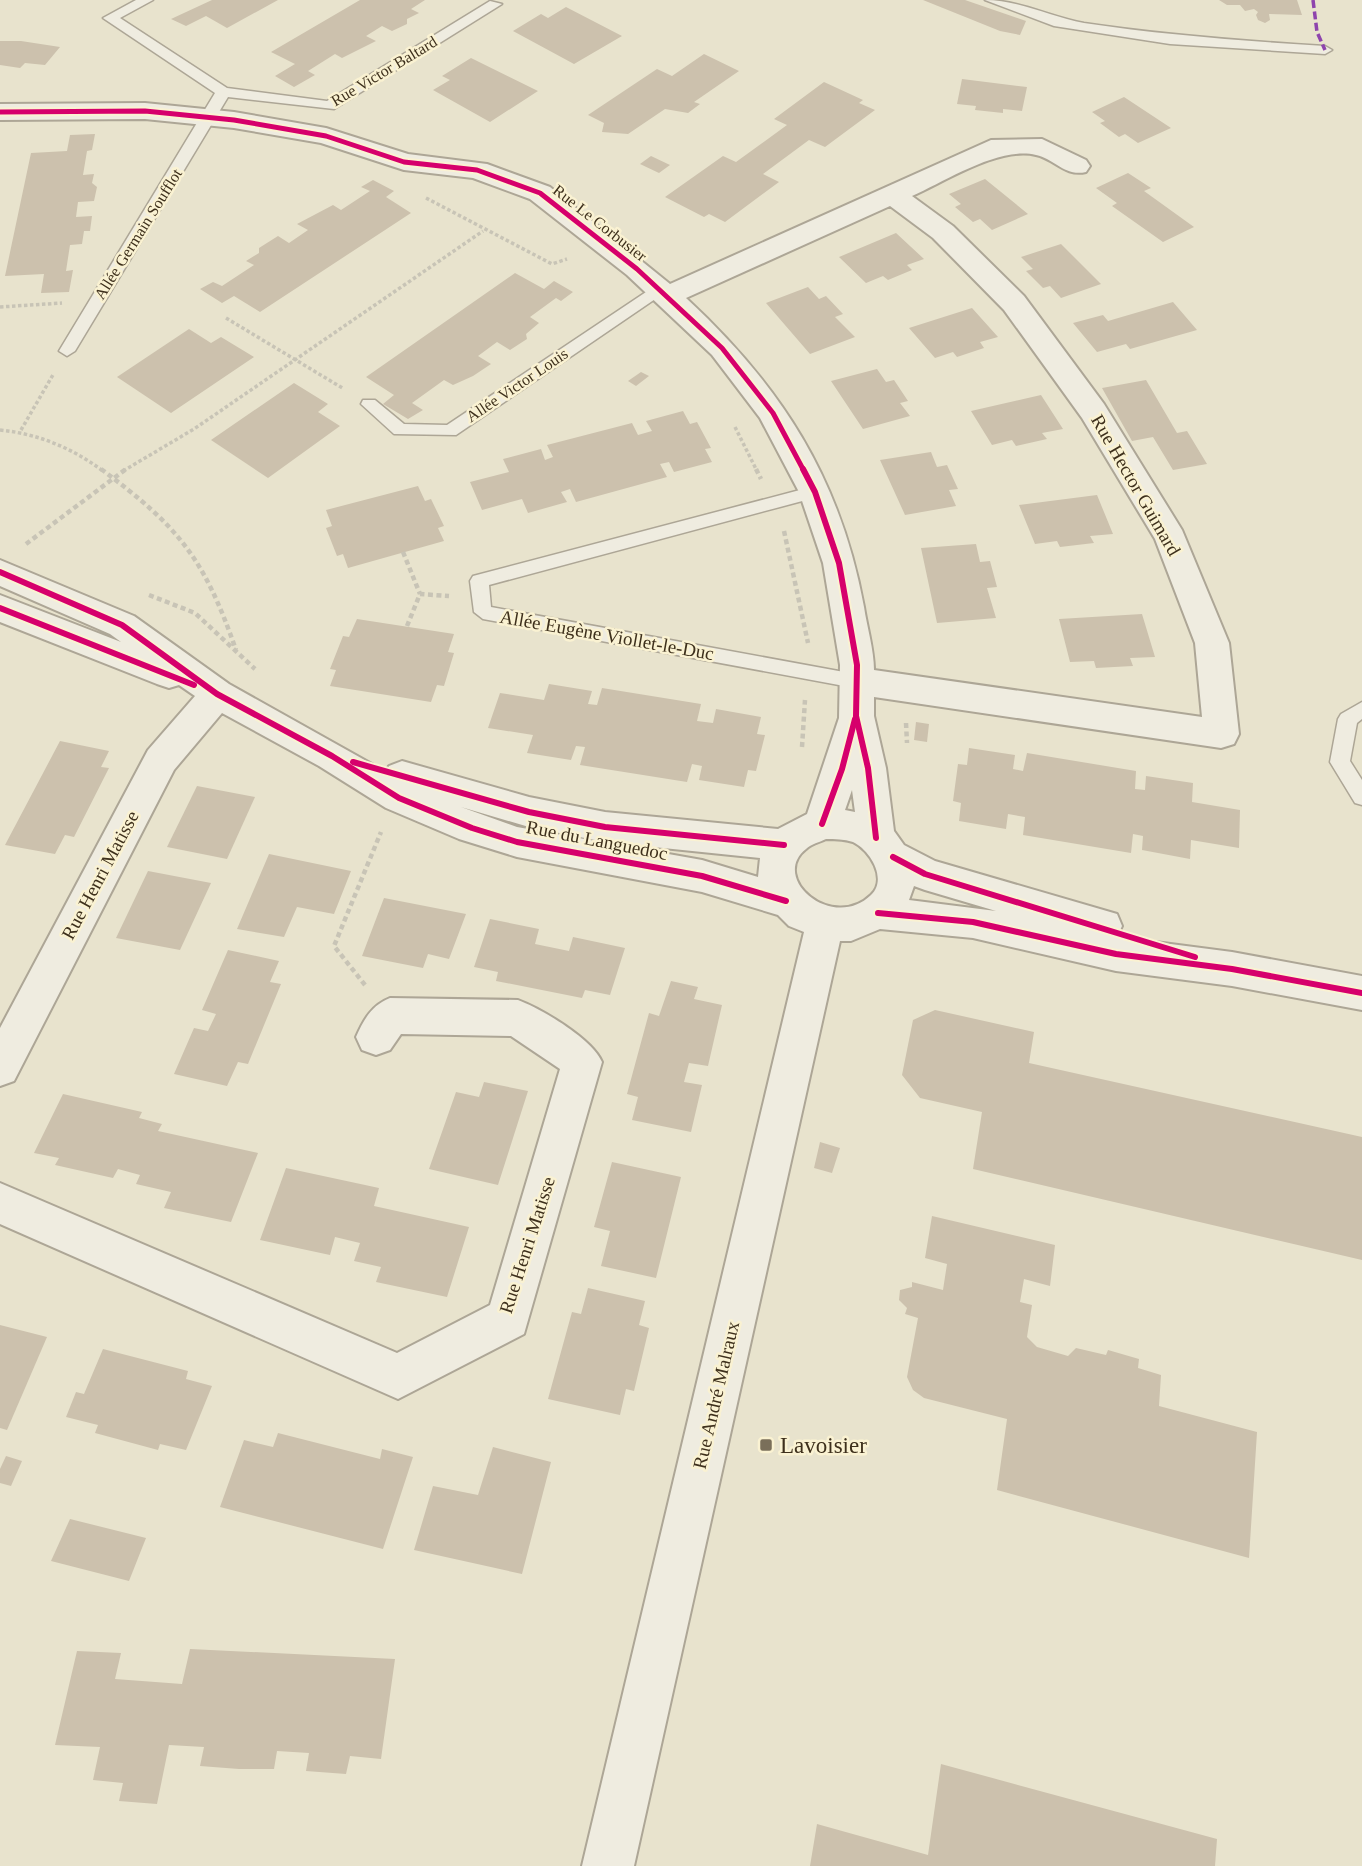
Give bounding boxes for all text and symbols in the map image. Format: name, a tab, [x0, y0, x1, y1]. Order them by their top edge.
street label: Rue Victor Baltard	[328, 33, 440, 109]
street label: Allée Germain Soufflot	[91, 165, 185, 302]
street label: Rue Le Corbusier	[550, 181, 651, 265]
street label: Allée Victor Louis	[463, 345, 571, 425]
street label: Rue Hector Guimard	[1087, 411, 1185, 560]
street label: Allée Eugène Viollet-le-Duc	[498, 606, 716, 664]
street label: Rue Henri Matisse	[57, 807, 143, 943]
street label: Rue du Languedoc	[525, 816, 669, 864]
street label: Rue Henri Matisse	[495, 1174, 559, 1316]
street label: Rue André Malraux	[689, 1319, 743, 1471]
place label: Lavoisier	[780, 1433, 867, 1458]
marker: Lavoisier	[758, 1437, 774, 1453]

